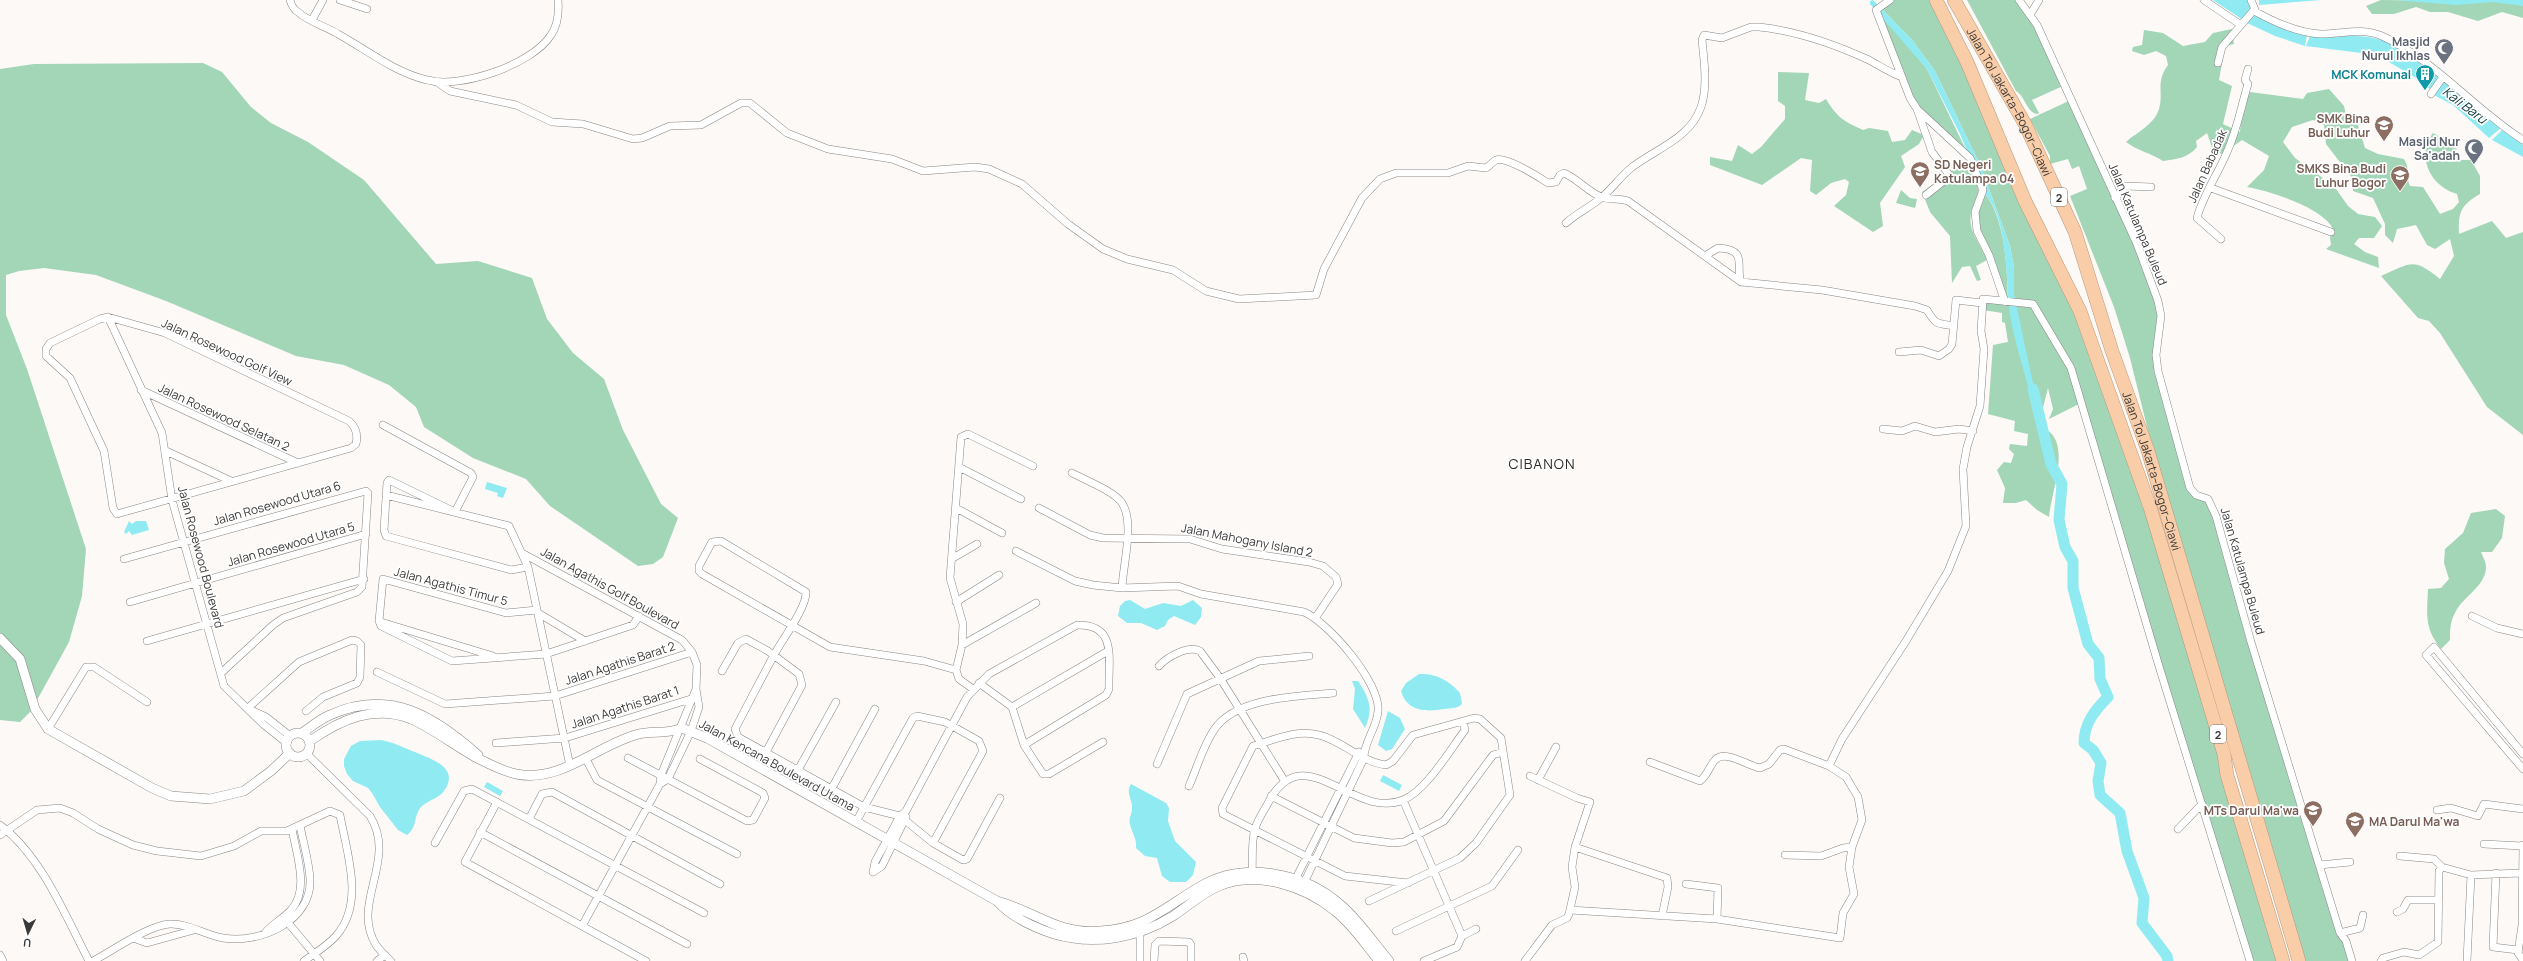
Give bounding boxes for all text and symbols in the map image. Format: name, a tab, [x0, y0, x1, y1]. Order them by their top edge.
street label: Jalan Tol Jakarta–Bogor–Ciawi	[1963, 24, 2056, 179]
place label: Masjid Nurul Ikhlas	[2362, 33, 2430, 64]
mosque icon: Masjid Nurul Ikhlas	[2433, 37, 2455, 65]
building icon: MCK Komunal	[2414, 63, 2436, 91]
place label: MCK Komunal	[2331, 66, 2411, 83]
water label: Kali Baru	[2439, 82, 2492, 128]
place label: SMK Bina Budi Luhur	[2308, 110, 2370, 141]
school or university icon: SMK Bina Budi Luhur	[2373, 114, 2395, 142]
street label: Jalan Babadak	[2183, 126, 2231, 205]
place label: Masjid Nur Sa'adah	[2399, 133, 2460, 164]
mosque icon: Masjid Nur Sa'adah	[2463, 137, 2485, 165]
place label: SD Negeri Katulampa 04	[1934, 156, 2014, 187]
school or university icon: SD Negeri Katulampa 04	[1909, 160, 1931, 188]
street label: Jalan Katulampa Buleud	[2105, 160, 2171, 288]
place label: SMKS Bina Budi Luhur Bogor	[2297, 160, 2386, 191]
school or university icon: SMKS Bina Budi Luhur Bogor	[2389, 164, 2411, 192]
road number: 2	[2051, 188, 2067, 206]
street label: Jalan Rosewood Golf View	[159, 314, 295, 390]
street label: Jalan Rosewood Selatan 2	[155, 379, 293, 455]
street label: Jalan Tol Jakarta–Bogor–Ciawi	[2119, 389, 2185, 553]
district label: CIBANON	[1508, 454, 1576, 473]
street label: Jalan Rosewood Utara 6	[211, 477, 343, 529]
street label: Jalan Rosewood Boulevard	[174, 484, 228, 630]
street label: Jalan Katulampa Buleud	[2217, 506, 2269, 636]
street label: Jalan Rosewood Utara 5	[225, 518, 357, 570]
street label: Jalan Mahogany Island 2	[1180, 519, 1314, 561]
street label: Jalan Agathis Golf Boulevard	[538, 543, 682, 633]
street label: Jalan Agathis Timur 5	[392, 563, 510, 609]
street label: Jalan Agathis Barat 2	[563, 637, 677, 689]
street label: Jalan Agathis Barat 1	[569, 682, 681, 732]
street label: Jalan Kencana Boulevard Utama	[696, 715, 858, 815]
road number: 2	[2210, 725, 2226, 743]
school or university icon: MTs Darul Ma'wa	[2302, 799, 2324, 827]
place label: MTs Darul Ma'wa	[2204, 802, 2299, 819]
school or university icon: MA Darul Ma'wa	[2344, 810, 2366, 838]
place label: MA Darul Ma'wa	[2369, 813, 2459, 830]
north arrow	[8, 913, 48, 953]
text: U	[22, 936, 32, 951]

